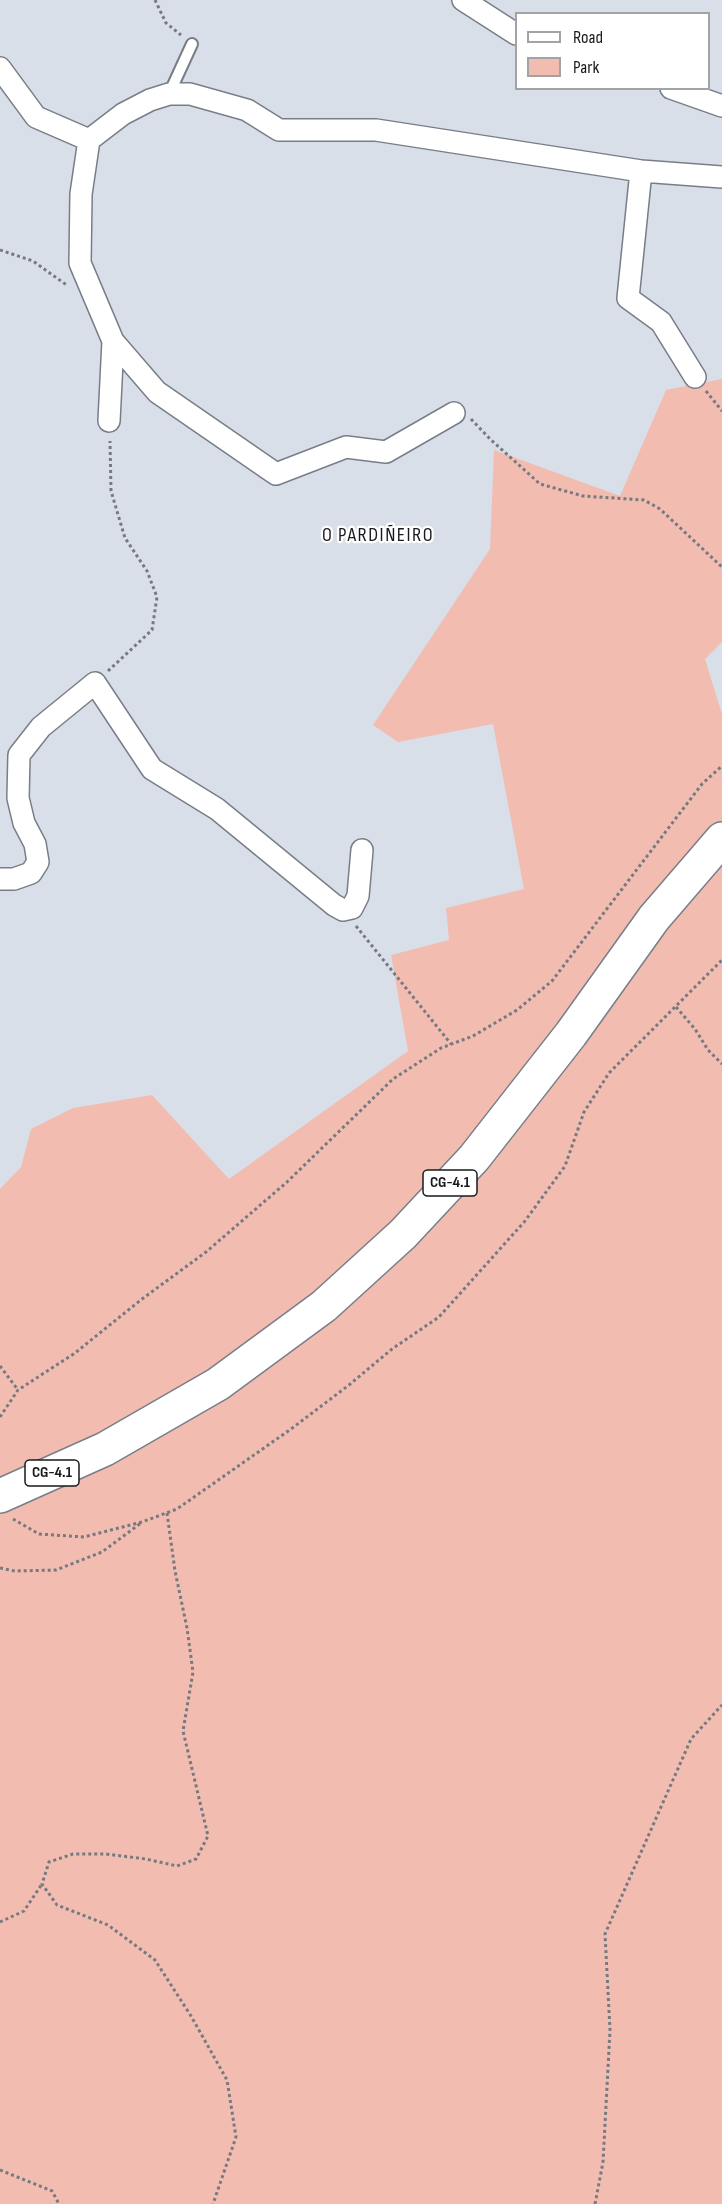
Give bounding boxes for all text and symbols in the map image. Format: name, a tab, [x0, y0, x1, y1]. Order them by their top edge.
legend	[515, 12, 710, 90]
text: Road	[573, 27, 603, 48]
text: Park	[573, 57, 599, 78]
district label: O PARDIÑEIRO	[322, 524, 434, 548]
road number: CG-4.1	[423, 1170, 477, 1196]
road number: CG-4.1	[25, 1460, 79, 1486]

